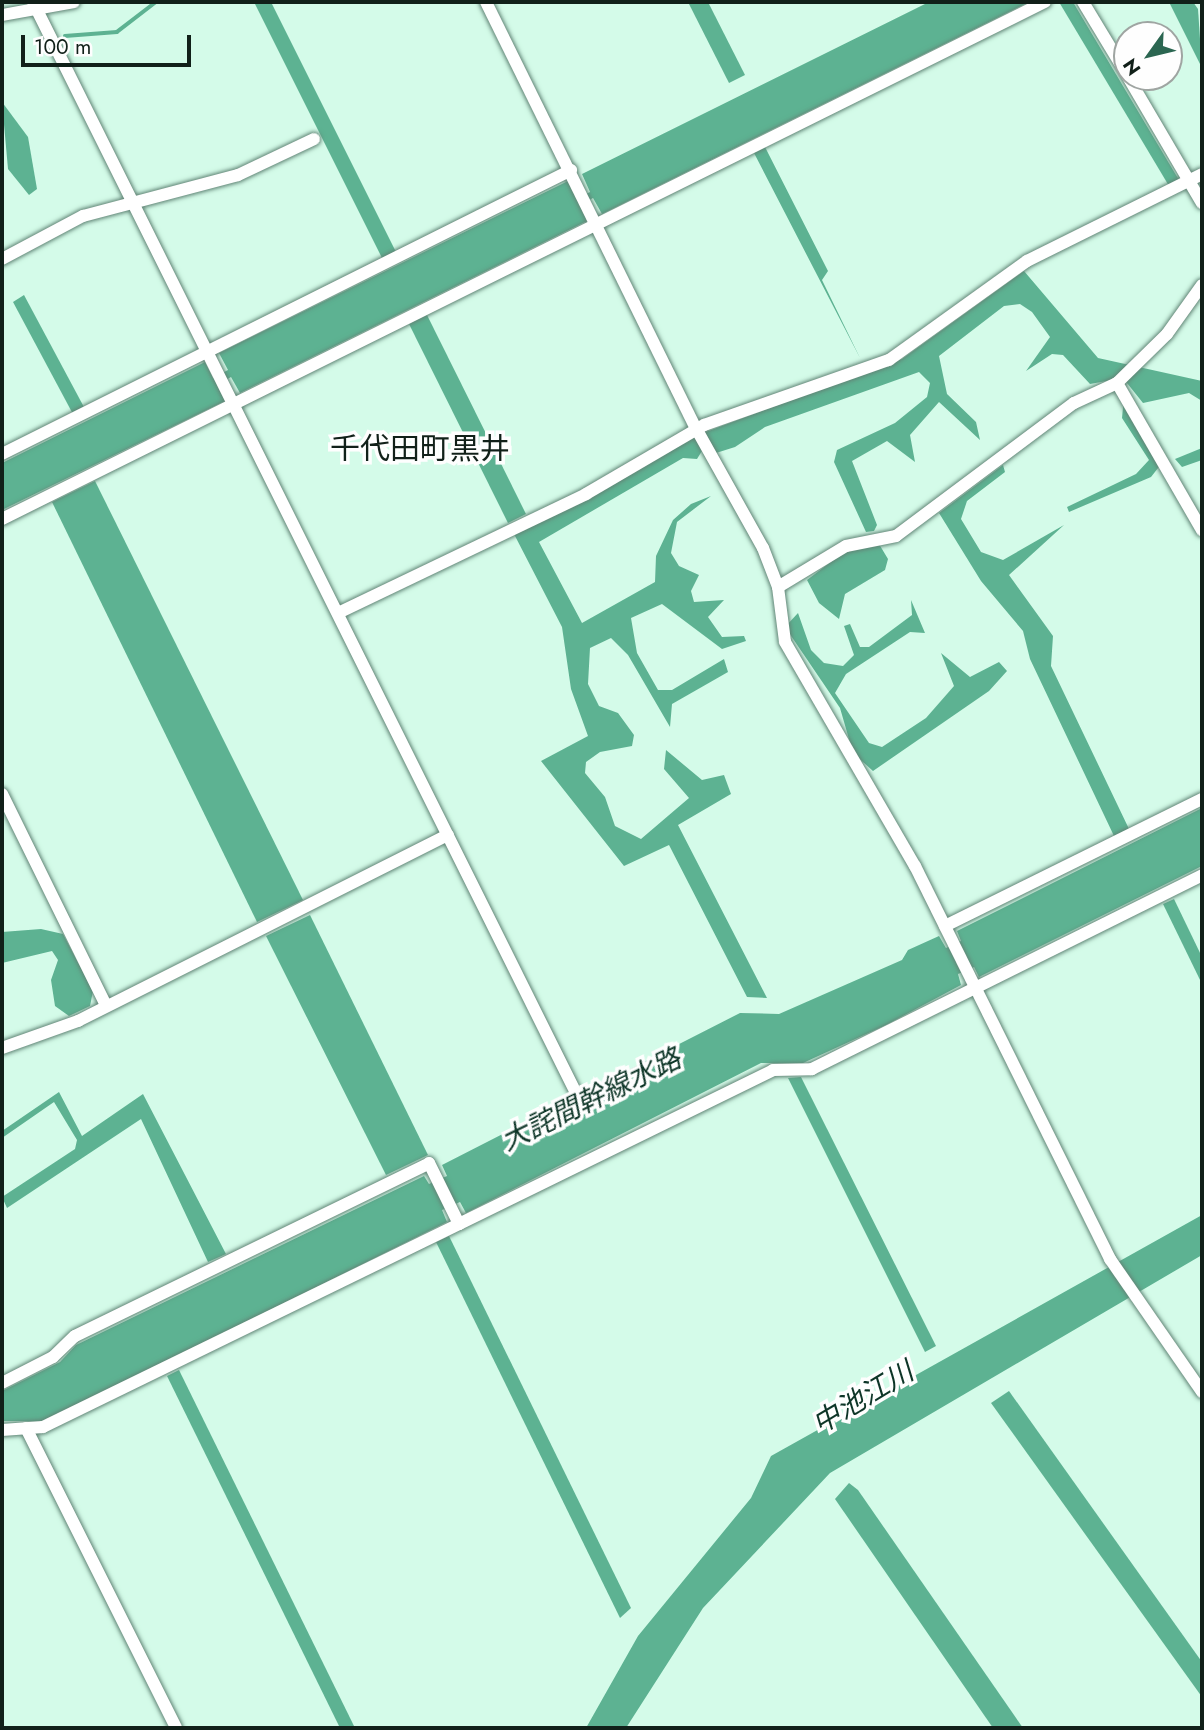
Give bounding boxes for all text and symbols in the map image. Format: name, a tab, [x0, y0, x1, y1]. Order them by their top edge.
scale bar	[24, 21, 194, 65]
north arrow	[1113, 21, 1183, 91]
text: 100 m	[34, 32, 91, 62]
text: N	[1116, 53, 1147, 81]
district label: 千代田町黒井	[330, 431, 510, 467]
water label: 大詫間幹線水路	[496, 1042, 686, 1158]
water label: 中池江川	[806, 1355, 920, 1441]

